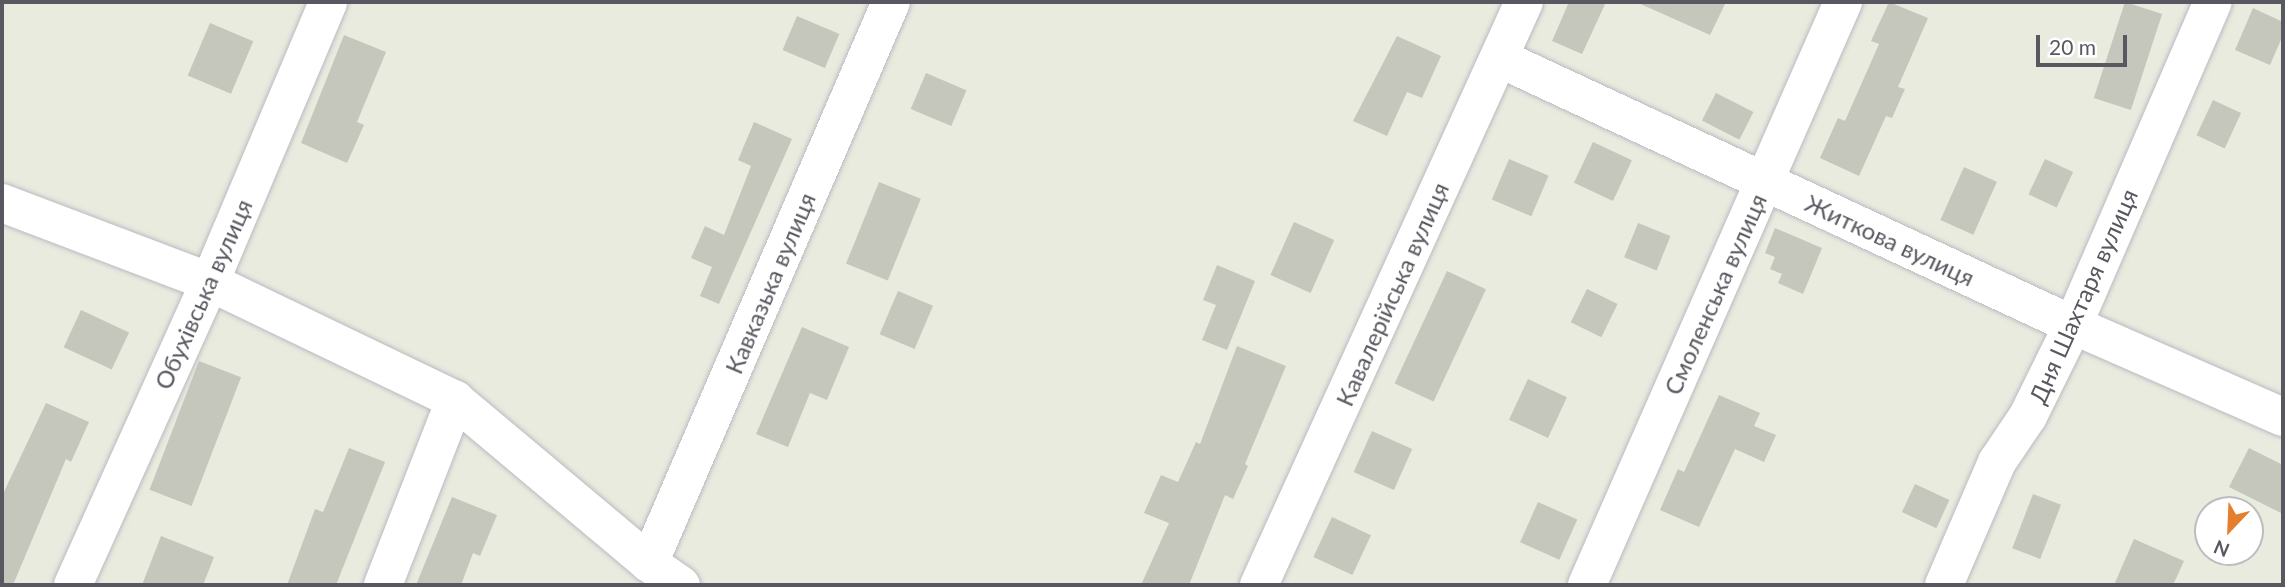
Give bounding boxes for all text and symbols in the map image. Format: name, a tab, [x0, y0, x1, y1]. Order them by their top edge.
scale bar	[2040, 21, 2131, 65]
text: 20 m	[2049, 34, 2096, 59]
street label: Кавалерійська вулиця	[1330, 178, 1454, 410]
street label: Дня Шахтаря вулиця	[2023, 184, 2143, 408]
street label: Кавказька вулиця	[719, 188, 821, 378]
street label: Житкова вулиця	[1801, 188, 1979, 292]
street label: Смоленська вулиця	[1658, 189, 1772, 399]
street label: Обухівська вулиця	[148, 194, 258, 394]
north arrow	[2194, 496, 2264, 566]
text: N	[2210, 536, 2233, 562]

